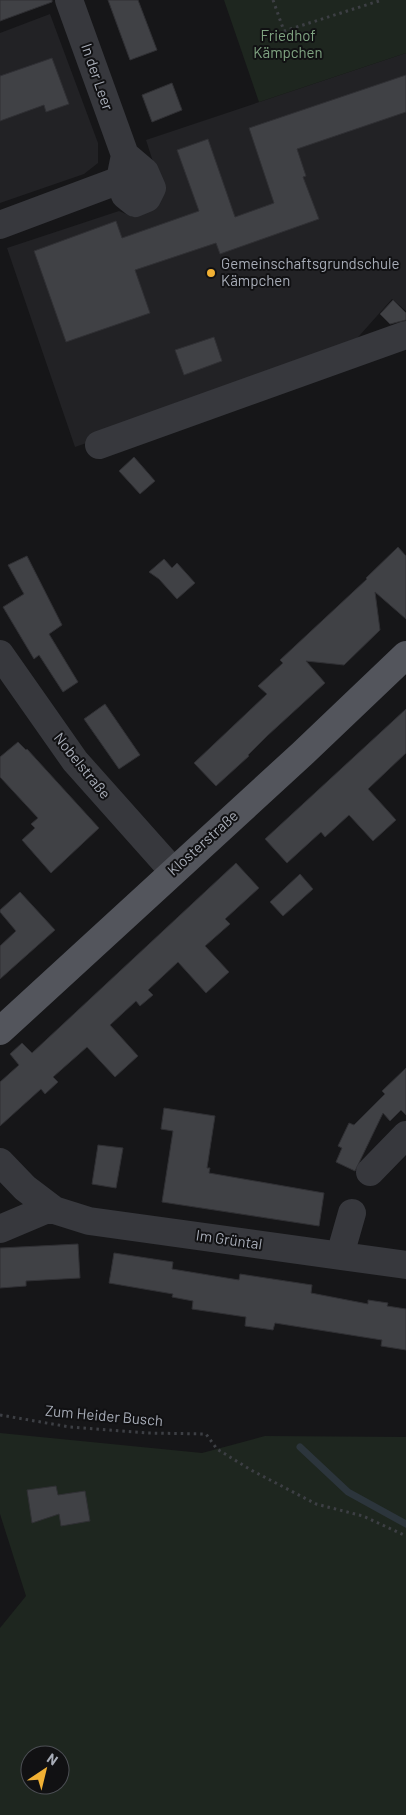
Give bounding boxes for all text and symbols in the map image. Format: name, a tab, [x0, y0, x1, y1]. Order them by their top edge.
park label: Friedhof Kämpchen	[253, 26, 323, 61]
street label: In der Leer	[78, 41, 118, 113]
place label: Gemeinschaftsgrundschule Kämpchen	[221, 254, 399, 289]
marker: Gemeinschaftsgrundschule Kämpchen	[205, 267, 217, 279]
street label: Nobelstraße	[51, 729, 115, 802]
street label: Klosterstraße	[163, 806, 241, 879]
street label: Im Grüntal	[195, 1225, 263, 1253]
street label: Zum Heider Busch	[44, 1401, 164, 1429]
north arrow	[20, 1745, 70, 1795]
text: N	[44, 1749, 61, 1769]

